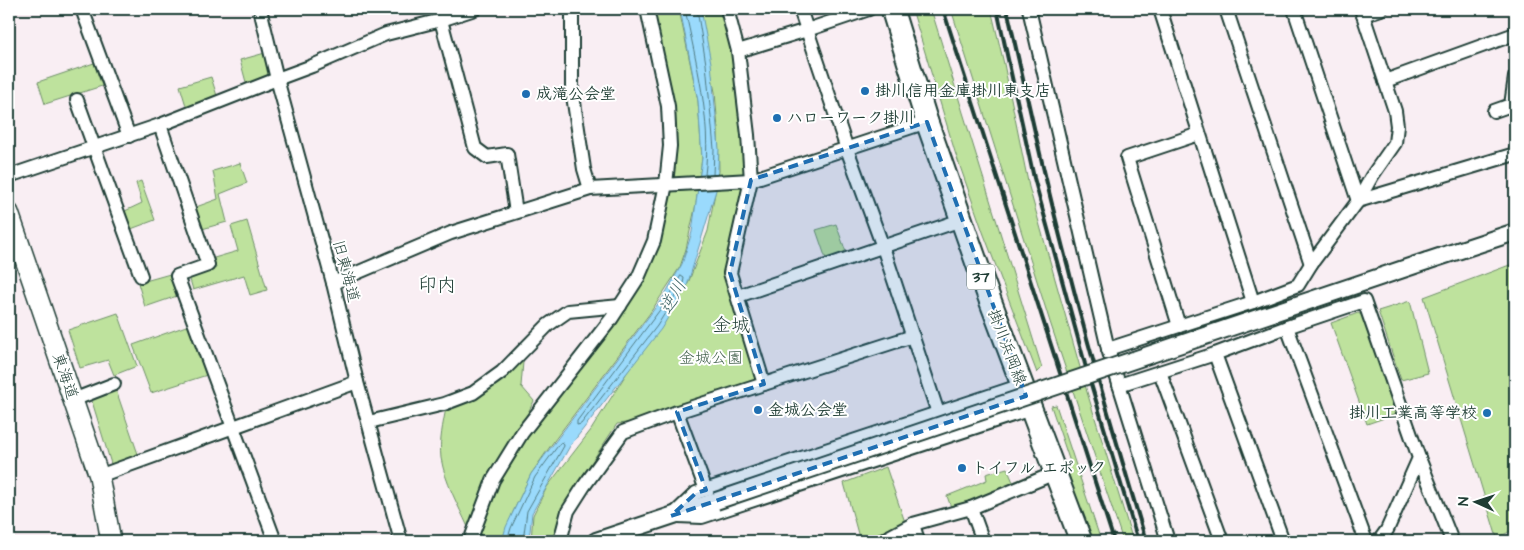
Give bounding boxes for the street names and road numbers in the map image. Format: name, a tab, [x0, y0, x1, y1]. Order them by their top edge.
street label: 旧東海道	[327, 237, 365, 305]
road number: 37	[967, 264, 995, 290]
street label: 掛川浜岡線	[982, 306, 1032, 388]
street label: 東海道	[47, 350, 83, 402]

